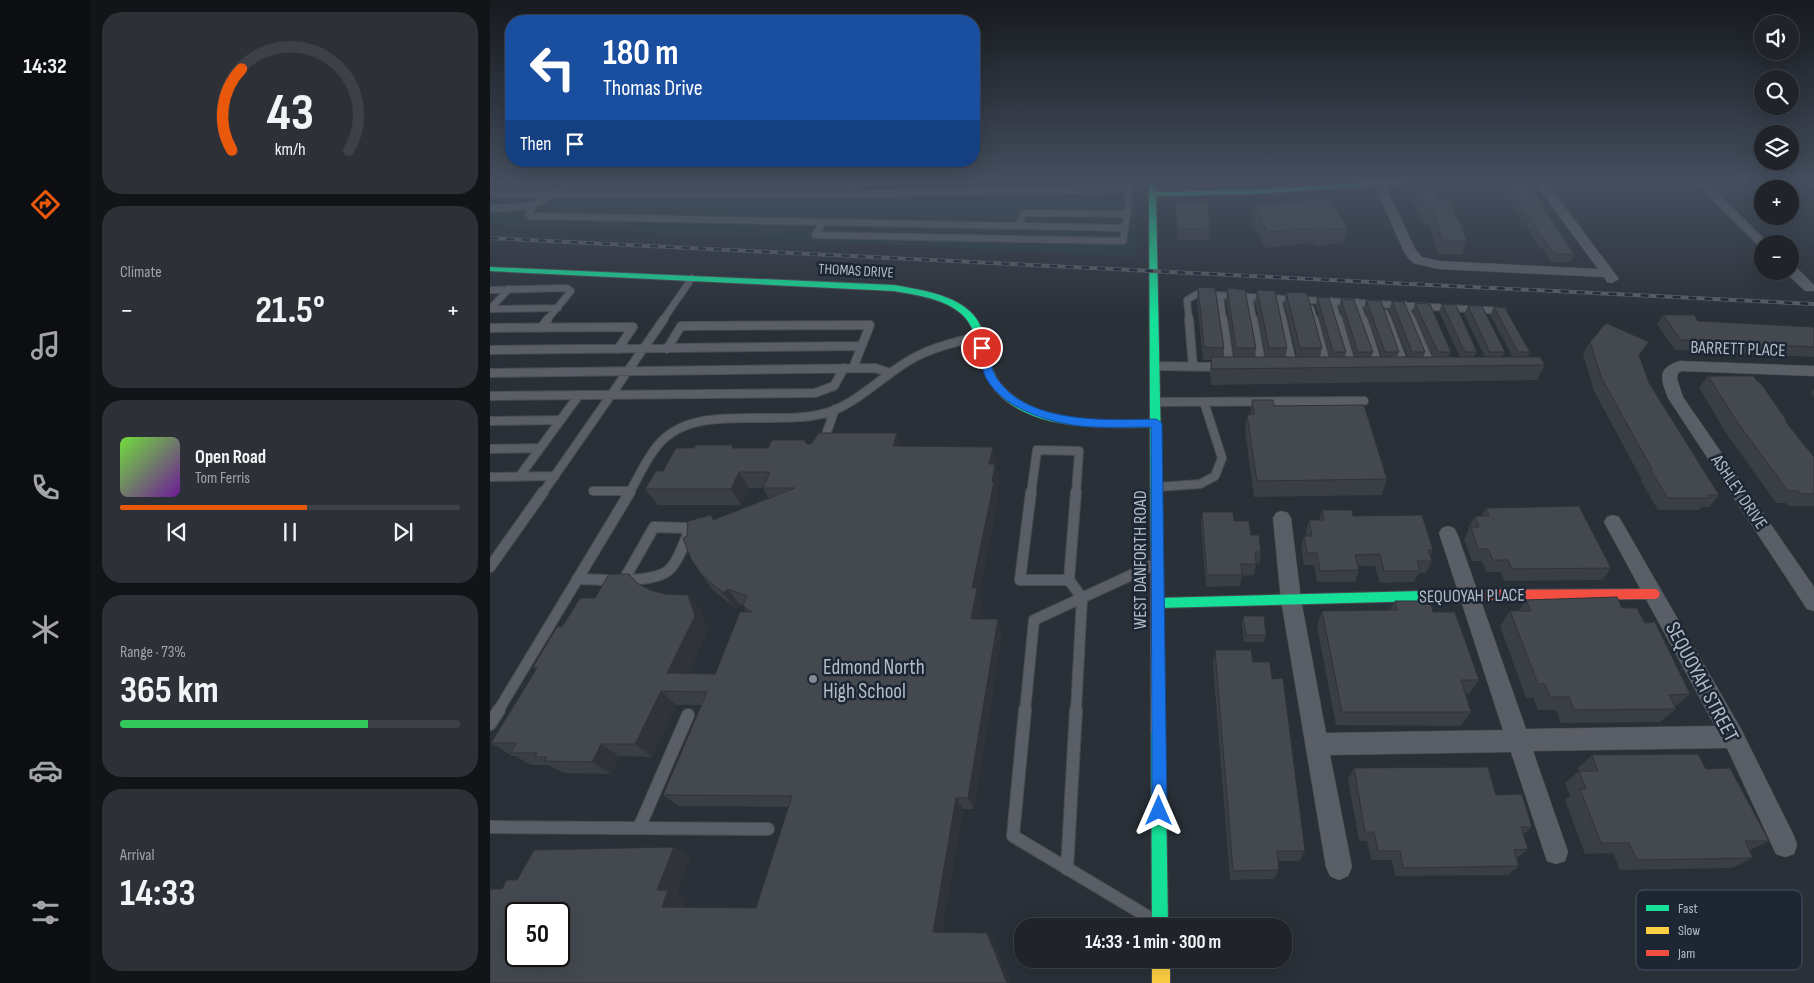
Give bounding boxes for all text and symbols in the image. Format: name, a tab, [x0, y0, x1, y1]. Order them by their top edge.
map controls	[1754, 15, 1799, 280]
button: sound	[1754, 15, 1799, 60]
text: 180 m	[603, 32, 679, 75]
icon: left	[520, 35, 585, 100]
text: 14:32	[23, 53, 67, 80]
button: search	[1754, 70, 1799, 115]
text: Thomas Drive	[603, 75, 703, 102]
text: 43	[266, 82, 314, 145]
button: layers	[1754, 125, 1799, 170]
icon: arrive	[561, 130, 589, 158]
text: Then	[520, 133, 551, 156]
text: km/h	[275, 139, 305, 160]
button: +	[1754, 180, 1799, 225]
icon: directions	[28, 187, 63, 222]
button: −	[1754, 235, 1799, 280]
street label: THOMAS DRIVE	[818, 260, 894, 282]
text: Climate	[120, 263, 162, 282]
text: 21.5°	[255, 288, 325, 333]
text: −	[120, 294, 134, 327]
text: +	[446, 294, 460, 327]
pin	[961, 327, 1003, 369]
icon: music	[28, 328, 63, 363]
icon: arrive	[968, 334, 996, 362]
street label: BARRETT PLACE	[1690, 337, 1786, 361]
text: Open Road	[195, 446, 266, 469]
street label: ASHLEY DRIVE	[1706, 450, 1772, 533]
text: Tom Ferris	[195, 469, 250, 488]
icon: phone	[28, 470, 63, 505]
street label: WEST DANFORTH ROAD	[1130, 490, 1151, 630]
icon: previous	[163, 518, 191, 546]
icon: pause	[276, 518, 304, 546]
icon: next	[389, 518, 417, 546]
street label: SEQUOYAH PLACE	[1419, 585, 1525, 607]
icon: climate	[28, 612, 63, 647]
street label: SEQUOYAH STREET	[1660, 618, 1744, 746]
text: Range · 73%	[120, 643, 186, 662]
place label: Edmond North High School	[823, 655, 925, 704]
text: 365 km	[120, 668, 219, 713]
marker: Edmond North High School	[807, 673, 819, 685]
icon: car	[28, 753, 63, 788]
position arrow	[1132, 784, 1184, 836]
text: Arrival	[120, 846, 154, 865]
text: 14:33	[120, 871, 195, 916]
legend	[1636, 890, 1802, 970]
icon: filters	[28, 895, 63, 930]
text: Fast	[1678, 900, 1698, 917]
speed limit sign: 50	[505, 902, 570, 967]
text: Slow	[1678, 922, 1700, 939]
text: 14:33 · 1 min · 300 m	[1085, 931, 1221, 954]
text: Jam	[1677, 945, 1695, 962]

